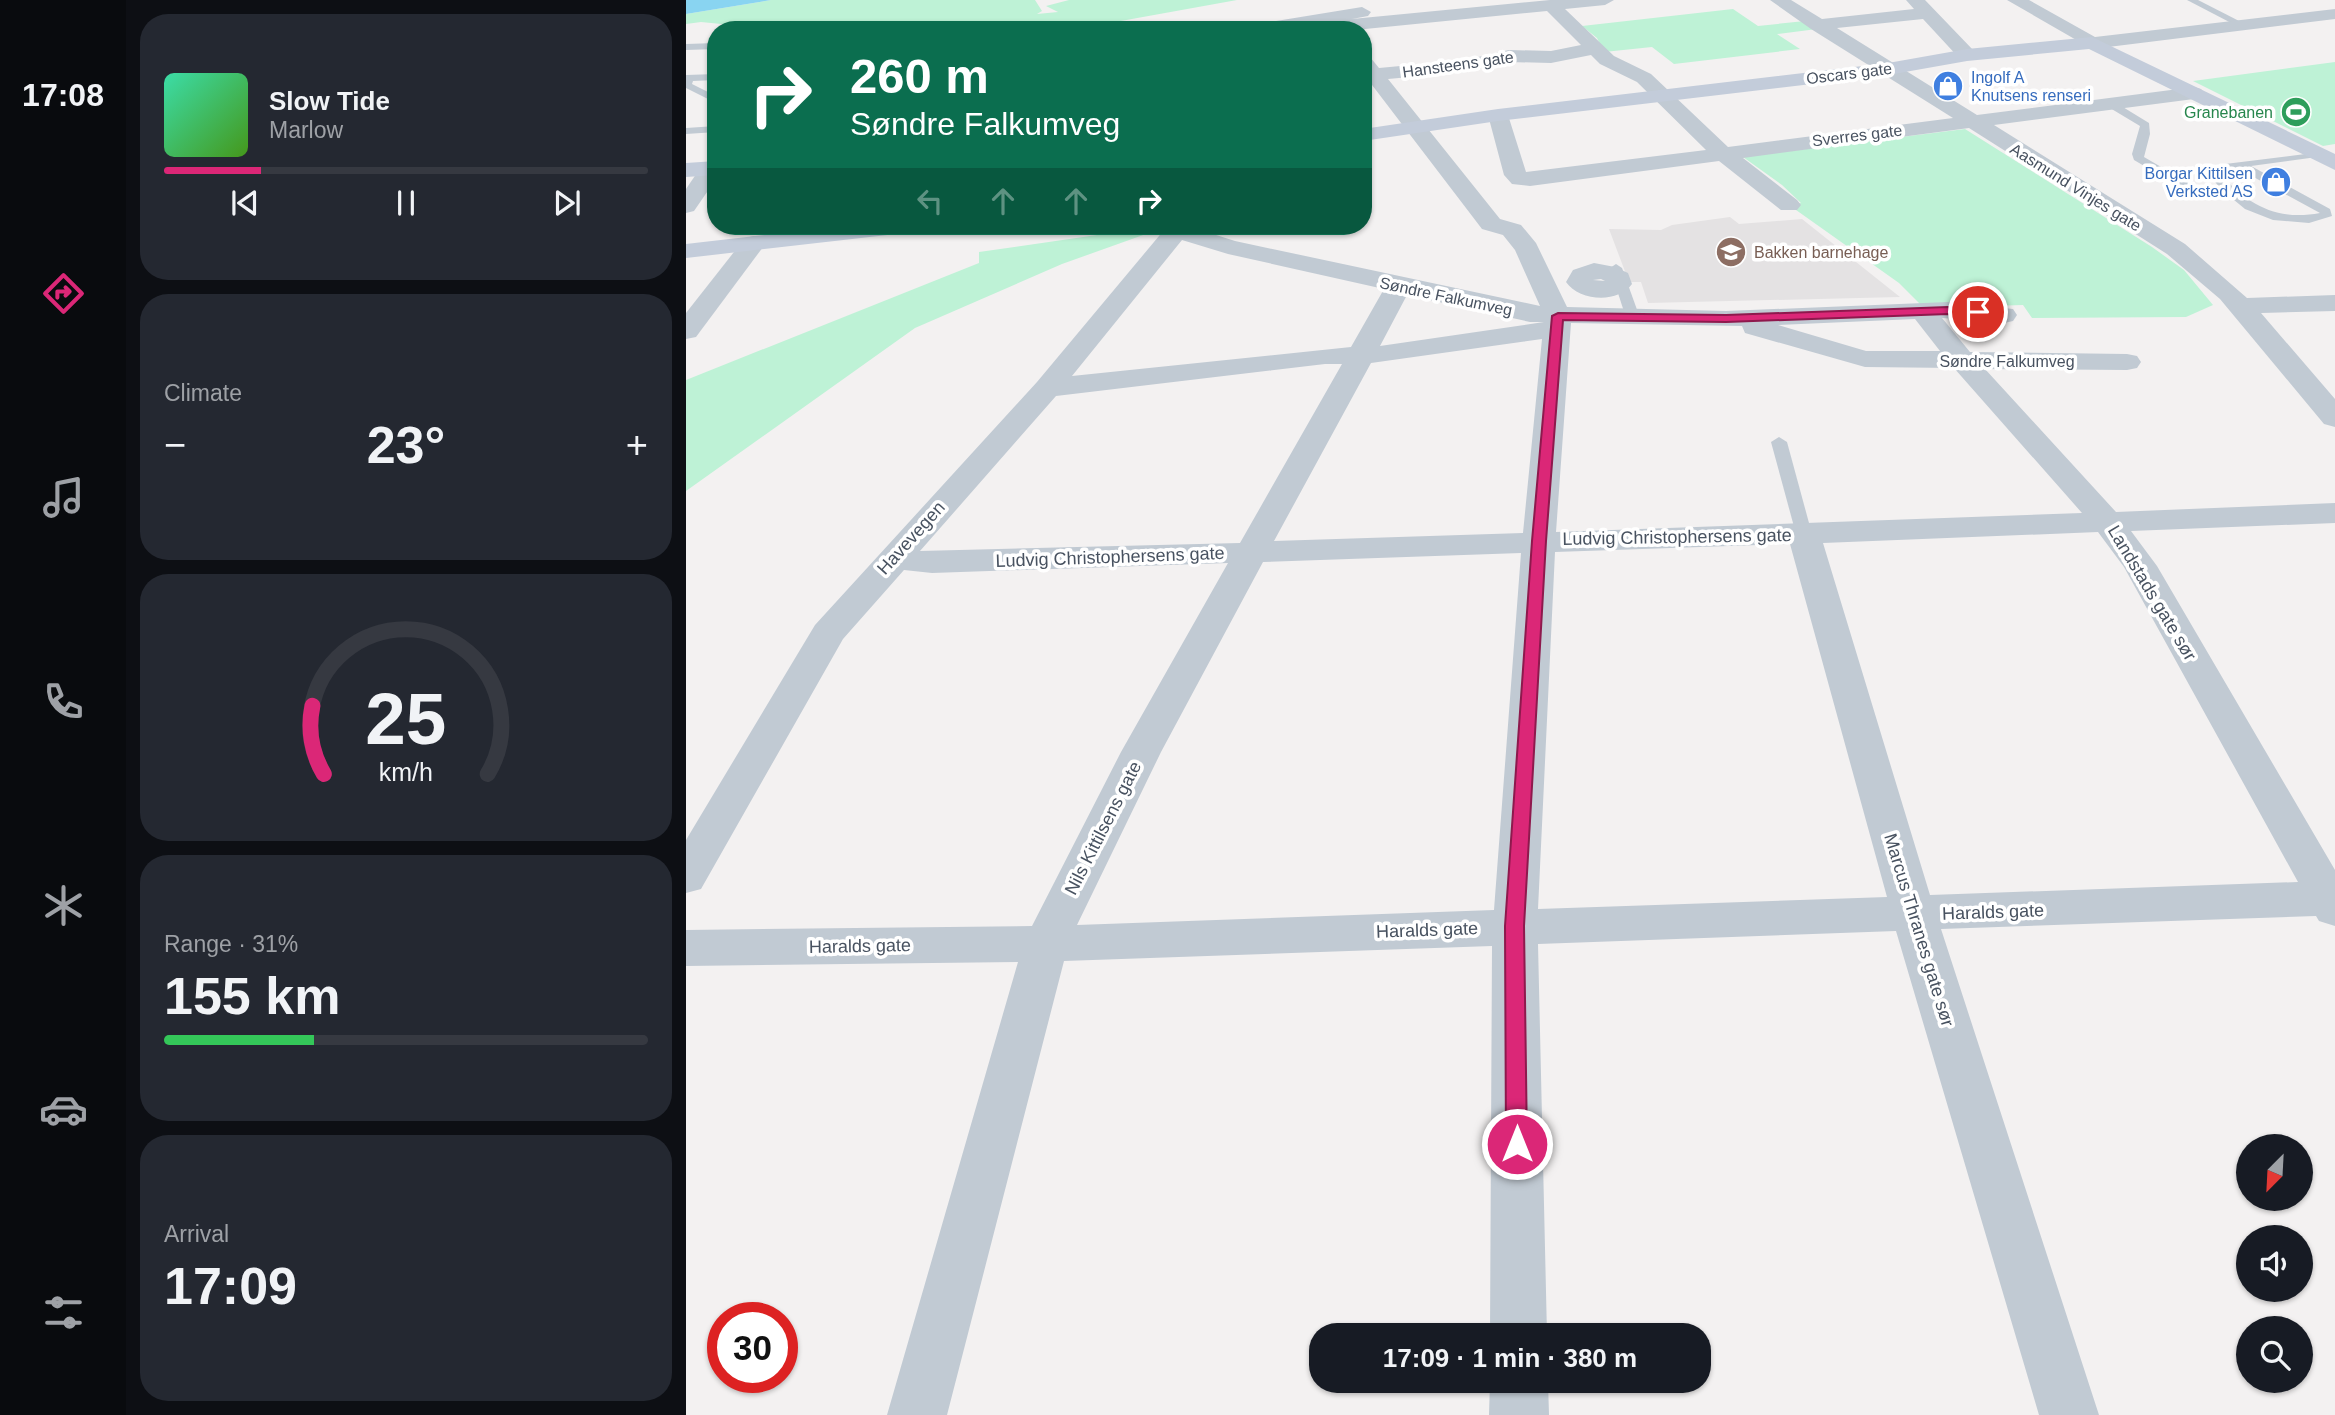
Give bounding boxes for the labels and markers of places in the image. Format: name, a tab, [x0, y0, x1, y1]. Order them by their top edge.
shop icon: Ingolf A Knutsens renseri	[1931, 69, 1965, 103]
place label: Ingolf A Knutsens renseri	[1971, 69, 2091, 104]
sports icon: Granebanen	[2279, 95, 2313, 129]
place label: Granebanen	[2184, 104, 2273, 121]
place label: Borgar Kittilsen Verksted AS	[2145, 165, 2253, 200]
shop icon: Borgar Kittilsen Verksted AS	[2259, 165, 2293, 199]
school or university icon: Bakken barnehage	[1714, 235, 1748, 269]
place label: Bakken barnehage	[1754, 244, 1888, 261]
pin	[1948, 282, 2008, 342]

